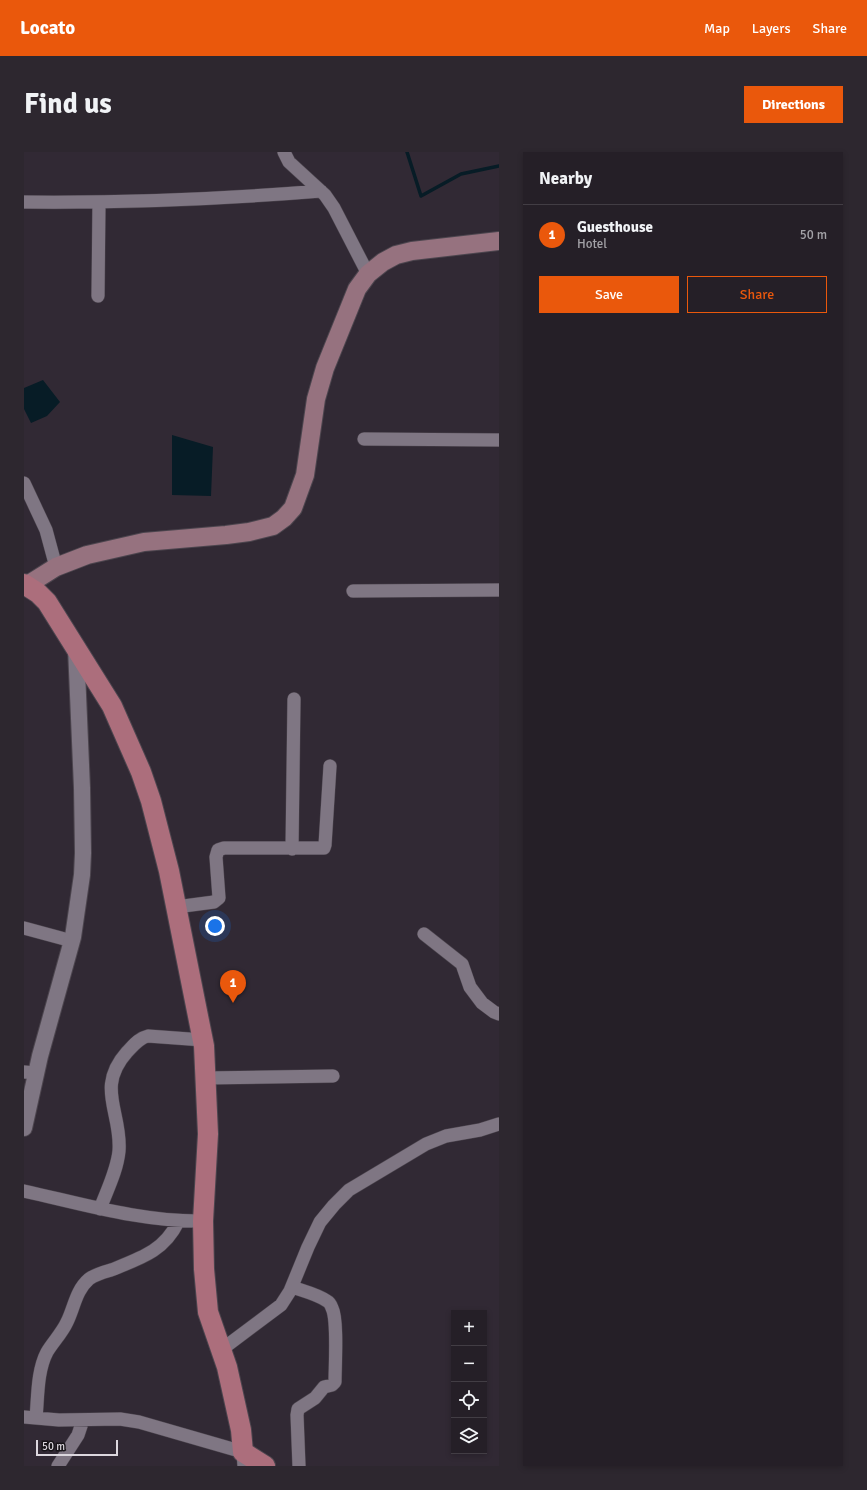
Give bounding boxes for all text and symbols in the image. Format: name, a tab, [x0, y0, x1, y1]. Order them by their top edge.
text: Locato	[20, 16, 75, 40]
text: Map	[704, 20, 730, 37]
text: Layers	[752, 20, 791, 37]
text: Share	[813, 20, 847, 37]
button: Directions	[744, 86, 843, 123]
text: Find us	[24, 87, 112, 121]
text: Nearby	[539, 168, 592, 189]
text: Guesthouse	[577, 218, 653, 236]
text: 1	[548, 227, 556, 243]
text: 50 m	[800, 227, 827, 243]
text: Hotel	[577, 236, 607, 252]
button: Save	[539, 276, 679, 313]
button: Share	[687, 276, 827, 313]
your location	[205, 916, 225, 936]
pin: 1	[220, 970, 246, 1003]
map controls	[451, 1310, 487, 1454]
button: +	[451, 1310, 487, 1346]
button: −	[451, 1346, 487, 1382]
button: locate	[451, 1382, 487, 1418]
button: layers	[451, 1418, 487, 1454]
scale bar	[36, 1438, 118, 1457]
text: 50 m	[42, 1440, 65, 1453]

